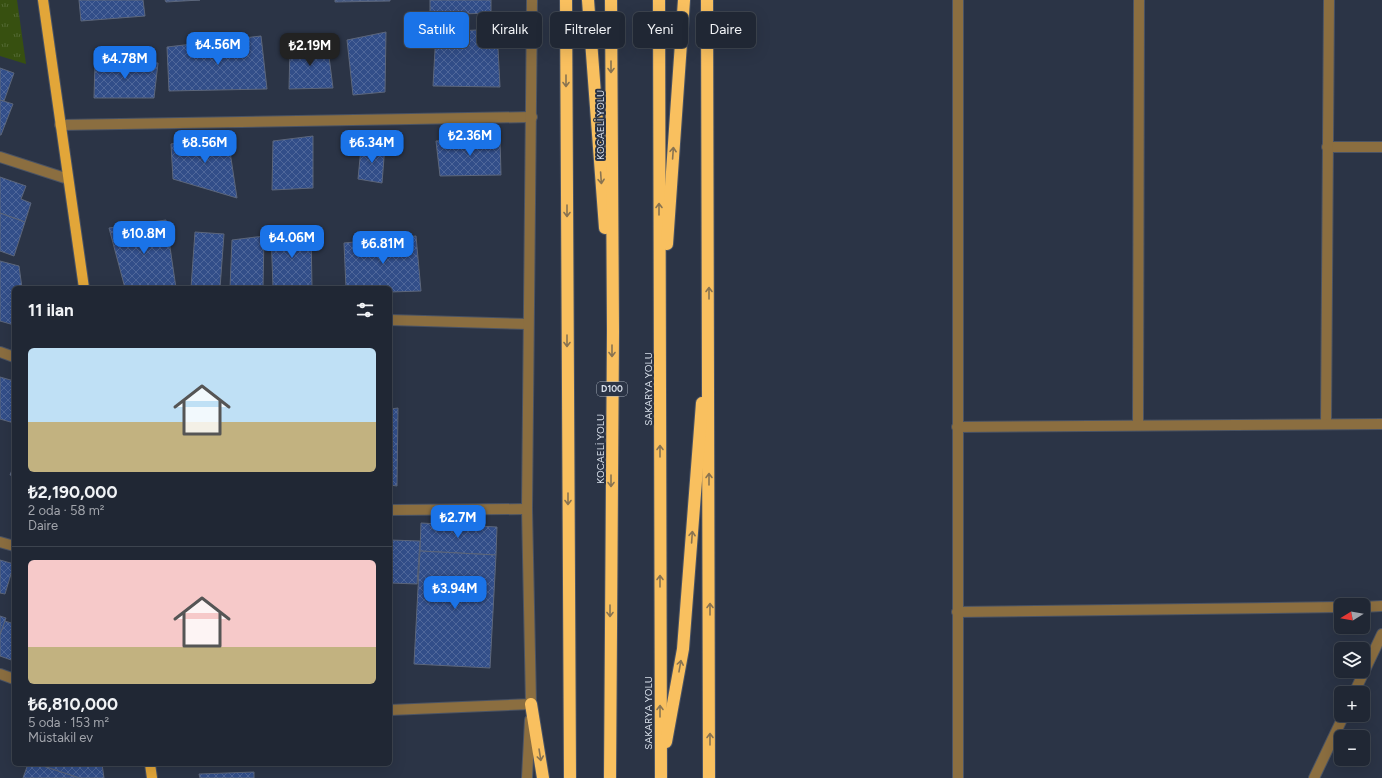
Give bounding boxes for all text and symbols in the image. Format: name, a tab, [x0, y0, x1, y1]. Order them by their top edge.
chip: Satılık	[404, 12, 469, 48]
chip: Kiralık	[477, 12, 542, 48]
chip: Filtreler	[550, 12, 625, 48]
chip: Yeni	[633, 12, 688, 48]
chip: Daire	[696, 12, 756, 48]
pin: ₺4.56M	[185, 32, 251, 66]
pin: ₺2.19M	[277, 33, 343, 67]
text: ₺4.56M	[195, 37, 241, 52]
text: ₺2.19M	[289, 38, 331, 53]
pin: ₺4.78M	[92, 46, 158, 80]
text: ₺4.78M	[102, 51, 148, 66]
one-way arrow	[607, 60, 615, 73]
one-way arrow	[562, 74, 570, 87]
street label: KOCAELİ YOLU	[594, 90, 607, 160]
pin: ₺2.36M	[437, 123, 503, 157]
text: ₺2.36M	[448, 128, 492, 143]
pin: ₺8.56M	[172, 130, 238, 164]
pin: ₺6.34M	[339, 130, 405, 164]
text: ₺8.56M	[183, 135, 227, 150]
text: ₺6.34M	[350, 135, 394, 150]
one-way arrow	[670, 147, 677, 160]
one-way arrow	[598, 172, 605, 185]
one-way arrow	[655, 203, 663, 216]
one-way arrow	[563, 204, 571, 217]
pin: ₺10.8M	[111, 221, 177, 255]
pin: ₺4.06M	[259, 225, 325, 259]
text: ₺10.8M	[122, 226, 166, 241]
text: ₺4.06M	[269, 230, 315, 245]
pin: ₺6.81M	[350, 231, 416, 265]
text: ₺6.81M	[362, 236, 404, 251]
one-way arrow	[705, 287, 713, 300]
icon: filters	[354, 299, 376, 321]
text: 11 ilan	[28, 300, 74, 320]
one-way arrow	[563, 334, 571, 347]
one-way arrow	[609, 344, 616, 357]
street label: SAKARYA YOLU	[642, 352, 655, 426]
icon: home	[166, 374, 238, 446]
road number: D100	[597, 382, 627, 396]
street label: KOCAELİ YOLU	[594, 414, 607, 484]
one-way arrow	[656, 445, 664, 458]
one-way arrow	[705, 473, 713, 486]
one-way arrow	[607, 474, 615, 487]
text: ₺2,190,000	[28, 482, 117, 502]
one-way arrow	[564, 492, 572, 505]
text: 2 oda · 58 m²	[28, 503, 104, 518]
pin: ₺2.7M	[430, 505, 486, 539]
text: ₺2.7M	[440, 510, 476, 525]
text: Daire	[28, 518, 58, 533]
one-way arrow	[688, 531, 695, 544]
one-way arrow	[656, 575, 664, 588]
pin: ₺3.94M	[422, 576, 488, 610]
text: ₺3.94M	[433, 581, 477, 596]
icon: home	[166, 586, 238, 658]
north arrow	[1334, 598, 1370, 634]
map controls	[1334, 598, 1370, 766]
one-way arrow	[706, 603, 714, 616]
one-way arrow	[606, 604, 614, 617]
button: layers	[1334, 642, 1370, 678]
one-way arrow	[676, 660, 684, 673]
street label: SAKARYA YOLU	[642, 676, 655, 750]
button: +	[1334, 686, 1370, 722]
text: ₺6,810,000	[28, 694, 118, 714]
one-way arrow	[656, 705, 664, 718]
text: 5 oda · 153 m²	[28, 715, 109, 730]
text: Müstakil ev	[28, 730, 93, 745]
button: −	[1334, 730, 1370, 766]
one-way arrow	[706, 733, 714, 746]
one-way arrow	[536, 748, 544, 761]

